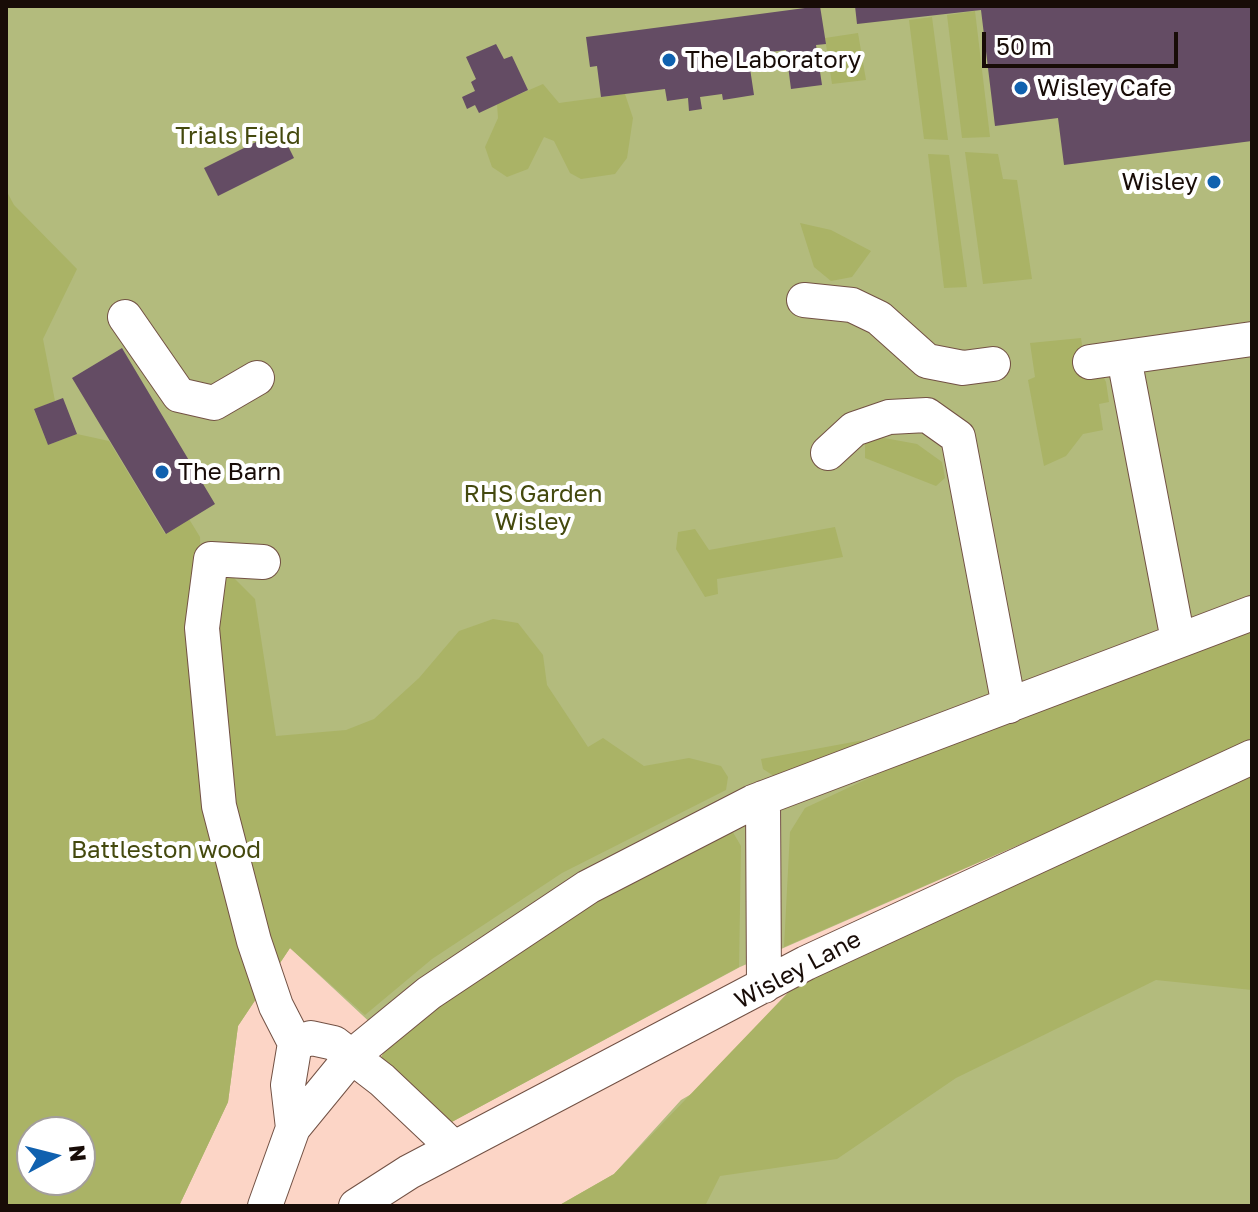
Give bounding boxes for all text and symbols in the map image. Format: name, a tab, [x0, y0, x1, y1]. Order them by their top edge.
scale bar	[986, 16, 1182, 66]
text: 50 m	[996, 31, 1052, 60]
place label: The Laboratory	[685, 46, 861, 74]
marker: The Laboratory	[660, 51, 678, 69]
place label: Wisley Cafe	[1037, 74, 1172, 102]
marker: Wisley Cafe	[1012, 79, 1030, 97]
park label: Trials Field	[175, 122, 301, 150]
place label: Wisley	[1121, 168, 1198, 196]
marker: Wisley	[1205, 173, 1223, 191]
place label: The Barn	[178, 458, 281, 486]
marker: The Barn	[153, 463, 171, 481]
park label: RHS Garden Wisley	[464, 480, 602, 536]
park label: Battleston wood	[71, 836, 261, 864]
street label: Wisley Lane	[730, 925, 866, 1015]
north arrow	[16, 1116, 96, 1196]
text: N	[64, 1143, 93, 1163]

